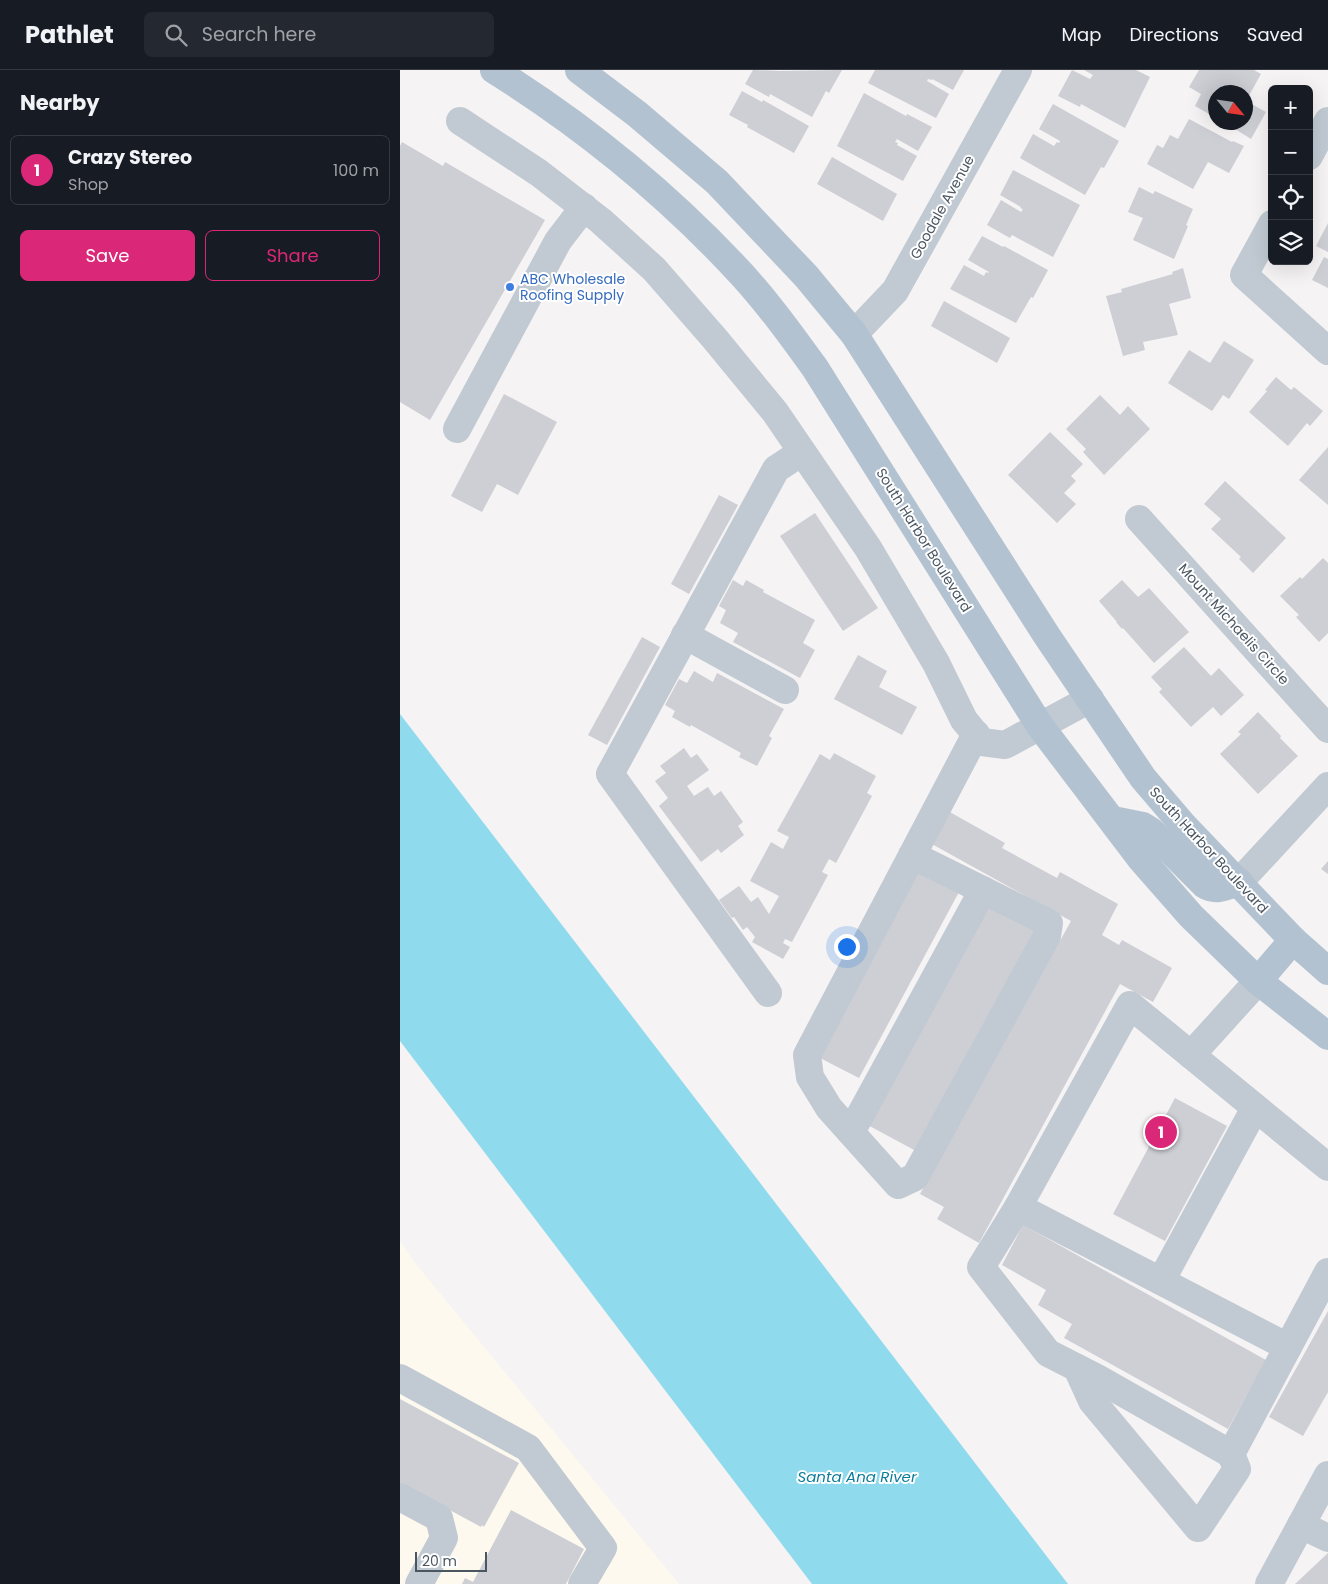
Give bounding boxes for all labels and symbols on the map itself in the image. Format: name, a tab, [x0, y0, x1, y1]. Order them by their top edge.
north arrow	[1208, 85, 1253, 130]
street label: Goodale Avenue	[905, 151, 979, 263]
place label: ABC Wholesale Roofing Supply	[520, 269, 625, 305]
marker: ABC Wholesale Roofing Supply	[504, 281, 516, 293]
street label: South Harbor Boulevard	[871, 464, 977, 616]
street label: Mount Michaelis Circle	[1174, 559, 1294, 689]
street label: South Harbor Boulevard	[1145, 782, 1273, 918]
your location	[834, 934, 860, 960]
pin: 1	[1145, 1113, 1177, 1151]
water label: Santa Ana River	[798, 1466, 917, 1487]
scale bar	[415, 1549, 488, 1572]

